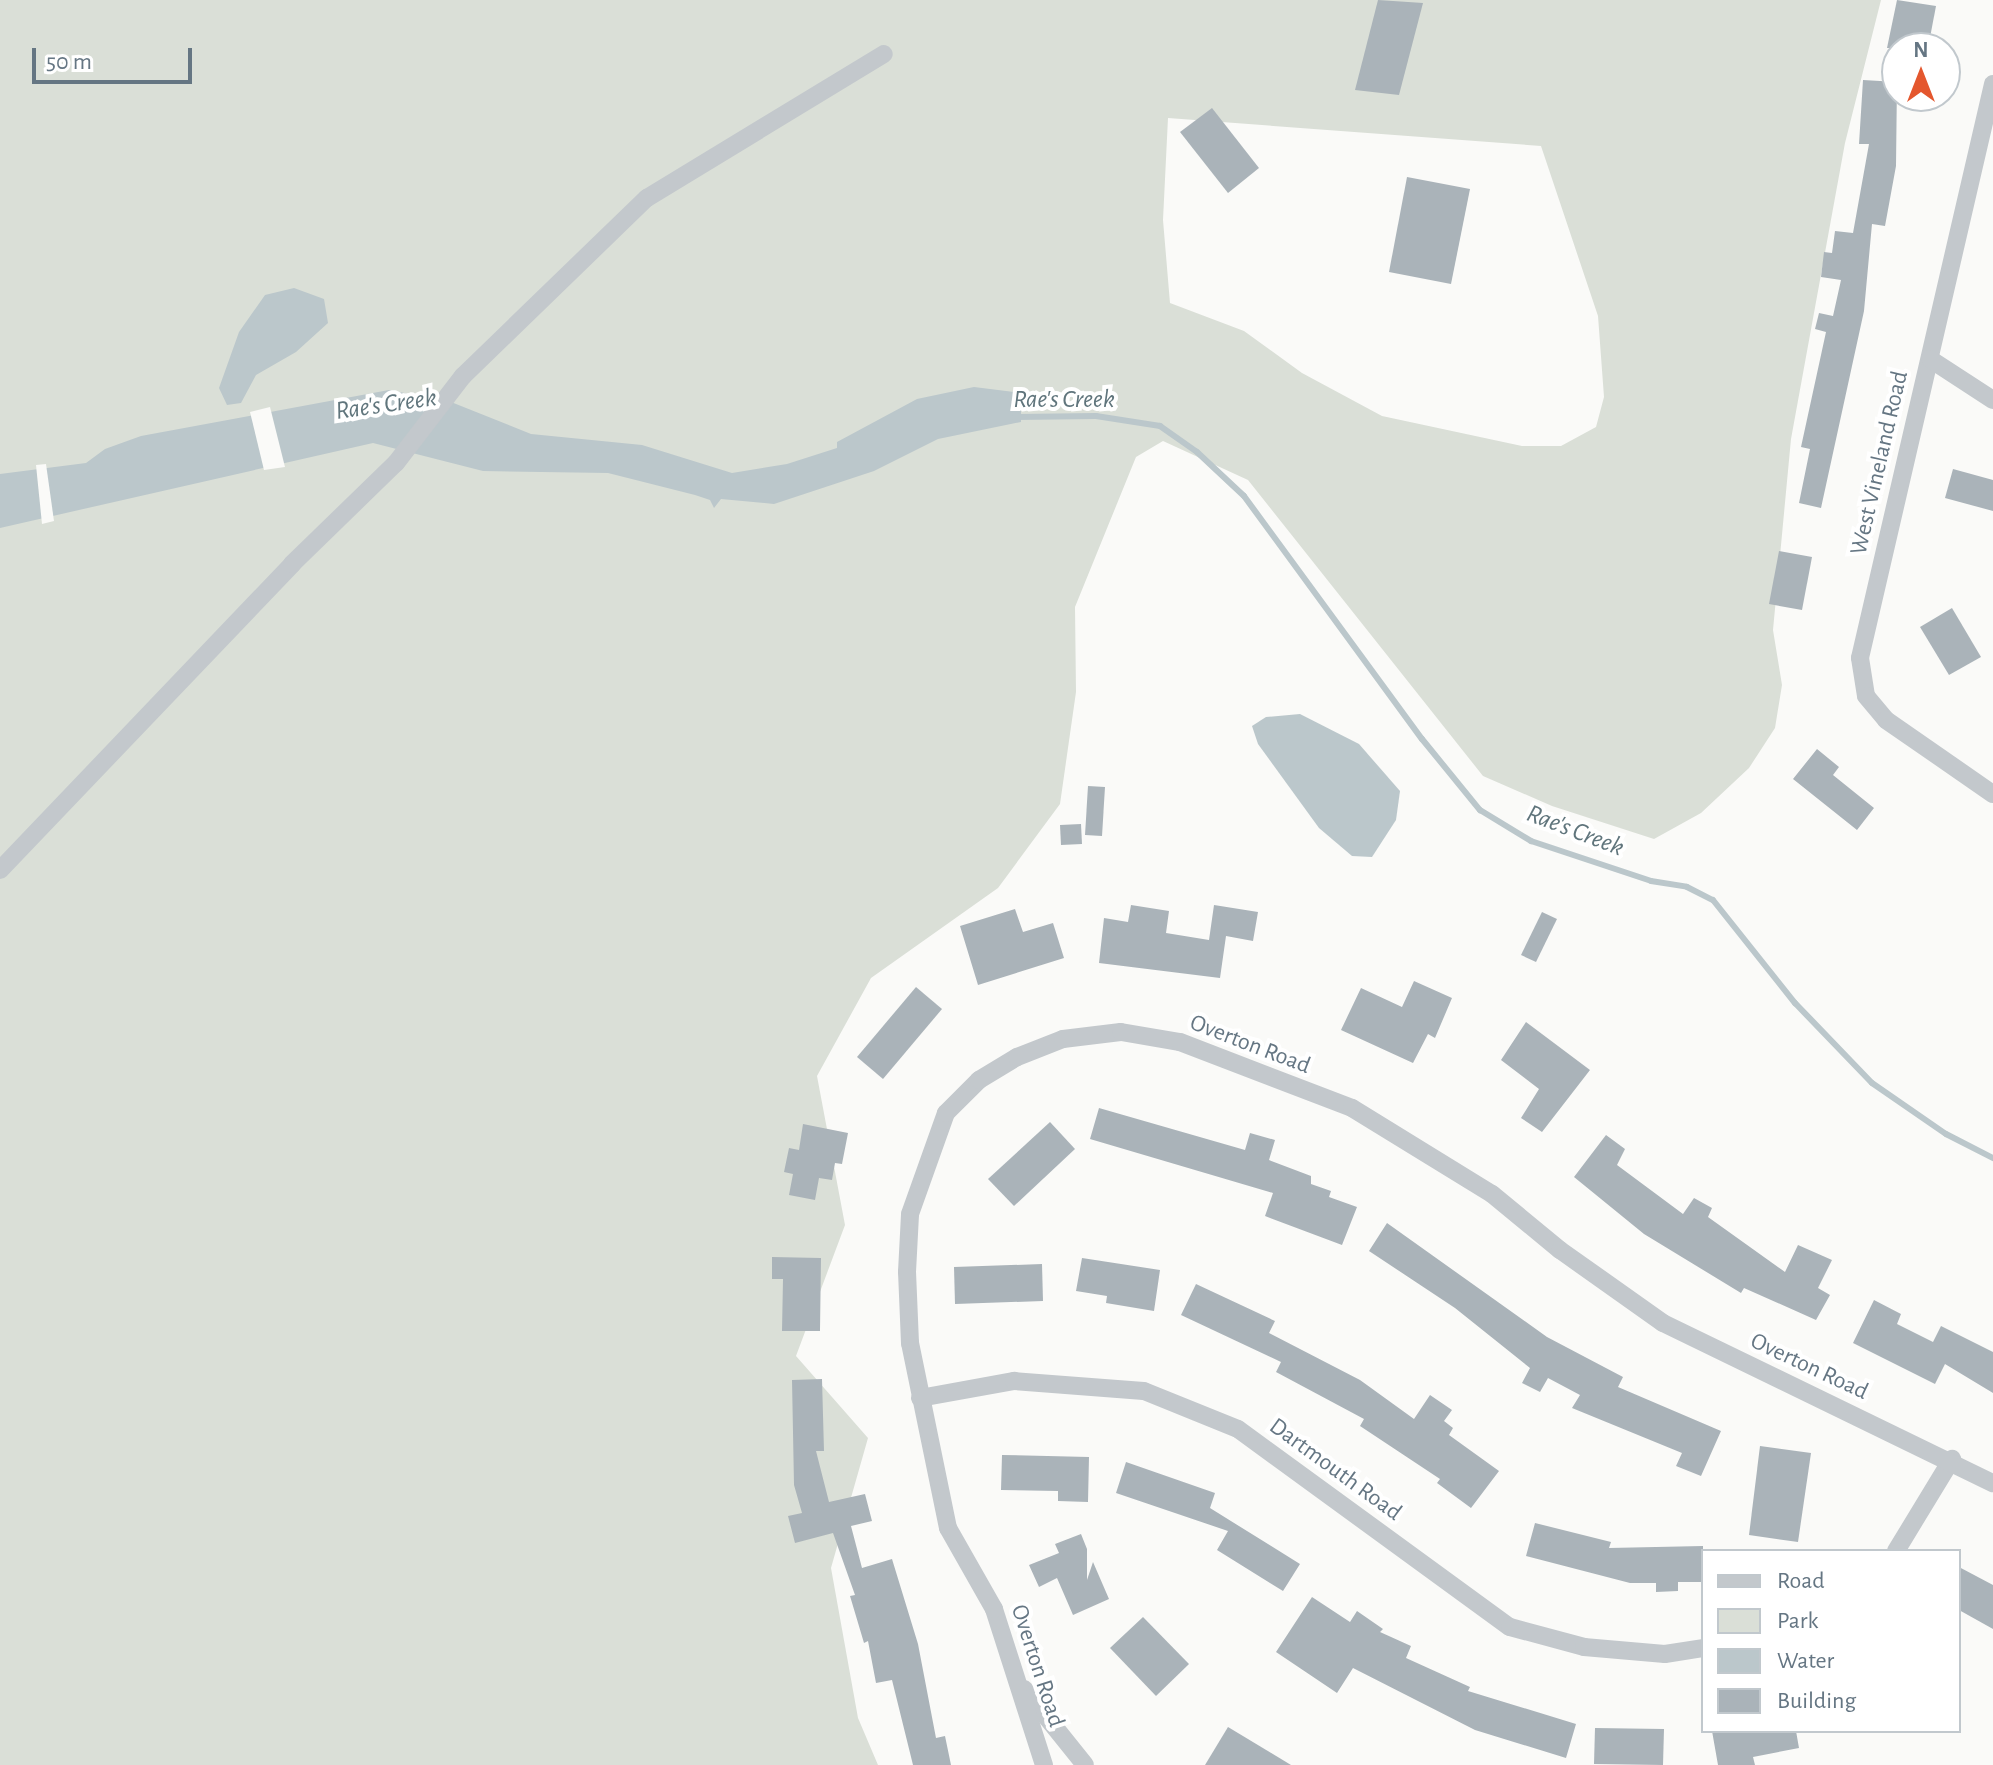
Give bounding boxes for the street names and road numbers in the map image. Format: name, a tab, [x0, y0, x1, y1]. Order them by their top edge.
street label: West Vineland Road	[1845, 368, 1915, 558]
street label: Overton Road	[1186, 1009, 1314, 1081]
street label: Overton Road	[1745, 1327, 1873, 1407]
street label: Dartmouth Road	[1263, 1412, 1407, 1528]
street label: Overton Road	[1004, 1601, 1070, 1731]

